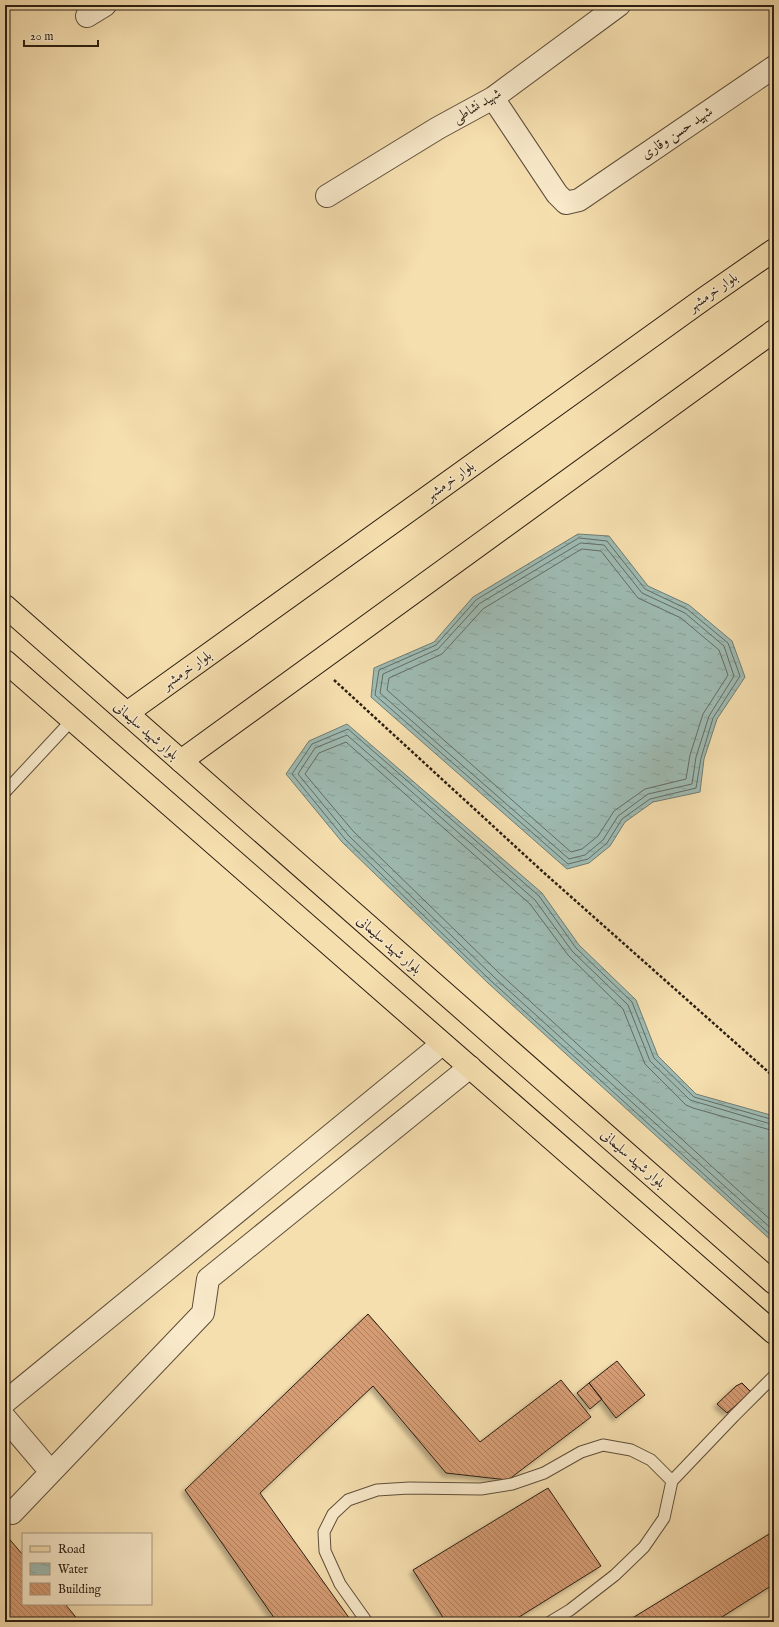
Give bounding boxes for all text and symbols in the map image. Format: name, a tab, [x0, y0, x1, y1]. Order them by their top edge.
scale bar	[24, 22, 98, 48]
text: 20 m	[30, 29, 53, 44]
street label: شهید نشاطی	[449, 84, 505, 128]
street label: شهید حسن وقاری	[638, 102, 716, 163]
street label: بلوار خرمشهر	[683, 268, 742, 317]
street label: بلوار خرمشهر	[420, 457, 478, 506]
street label: بلوار خرمشهر	[157, 646, 216, 695]
street label: بلوار شهید سلیمانی	[110, 698, 183, 765]
street label: بلوار شهید سلیمانی	[353, 912, 426, 979]
street label: بلوار شهید سلیمانی	[597, 1126, 670, 1193]
legend	[22, 1533, 152, 1605]
text: Road	[58, 1542, 86, 1557]
text: Water	[58, 1562, 89, 1577]
text: Building	[58, 1582, 102, 1597]

